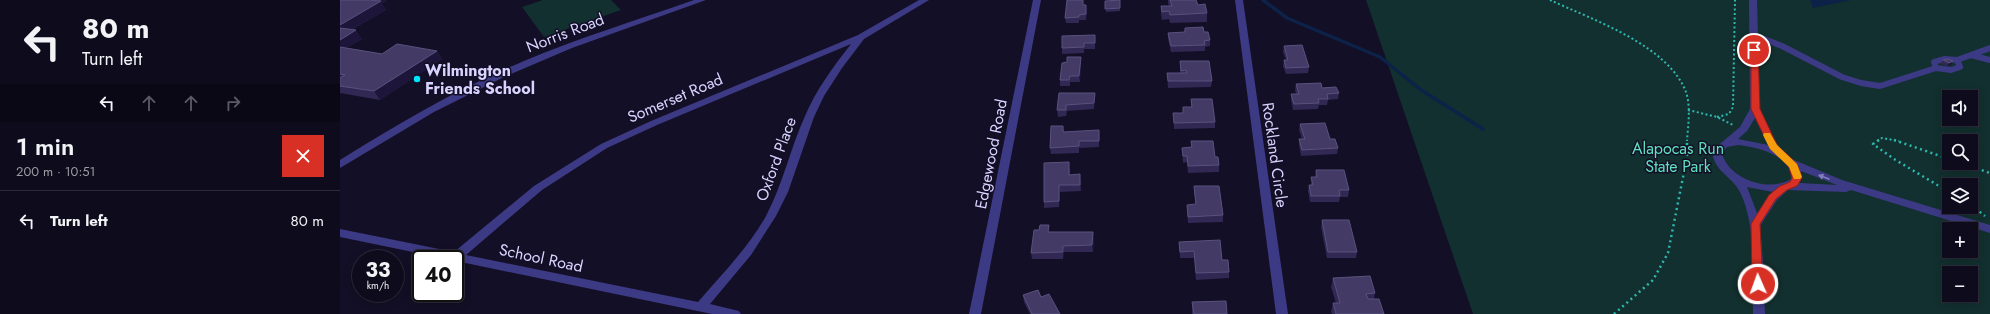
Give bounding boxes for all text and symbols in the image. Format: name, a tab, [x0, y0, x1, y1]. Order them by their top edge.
text: 80 m	[82, 8, 149, 49]
street label: Norris Road	[523, 8, 607, 58]
icon: left	[16, 16, 68, 68]
pin	[1737, 33, 1771, 67]
icon: arrive	[1743, 39, 1765, 61]
text: Turn left	[82, 46, 142, 72]
place label: Wilmington Friends School	[425, 59, 535, 100]
street label: Somerset Road	[624, 68, 726, 128]
marker: Wilmington Friends School	[412, 74, 422, 84]
map controls	[1942, 90, 1978, 302]
button: sound	[1942, 90, 1978, 126]
icon: left	[96, 92, 118, 114]
icon: ahead	[138, 92, 160, 114]
icon: ahead	[180, 92, 202, 114]
icon: right	[222, 92, 244, 114]
street label: Edgewood Road	[969, 97, 1013, 211]
street label: Rockland Circle	[1256, 101, 1294, 209]
street label: Oxford Place	[750, 114, 802, 204]
text: 1 min	[16, 129, 74, 164]
button: search	[1942, 134, 1978, 170]
button: close	[282, 135, 324, 177]
park label: Alapocas Run State Park	[1632, 137, 1724, 178]
text: 200 m · 10:51	[16, 162, 95, 181]
one-way arrow	[1817, 173, 1829, 179]
button: layers	[1942, 178, 1978, 214]
icon: left	[16, 210, 38, 232]
text: Turn left	[50, 210, 108, 232]
text: 80 m	[291, 210, 324, 232]
button: +	[1942, 222, 1978, 258]
street label: School Road	[497, 238, 585, 278]
speed limit sign: 40	[412, 250, 464, 302]
text: 33	[366, 256, 390, 285]
position arrow	[1737, 263, 1779, 305]
button: −	[1942, 266, 1978, 302]
text: km/h	[367, 278, 389, 293]

